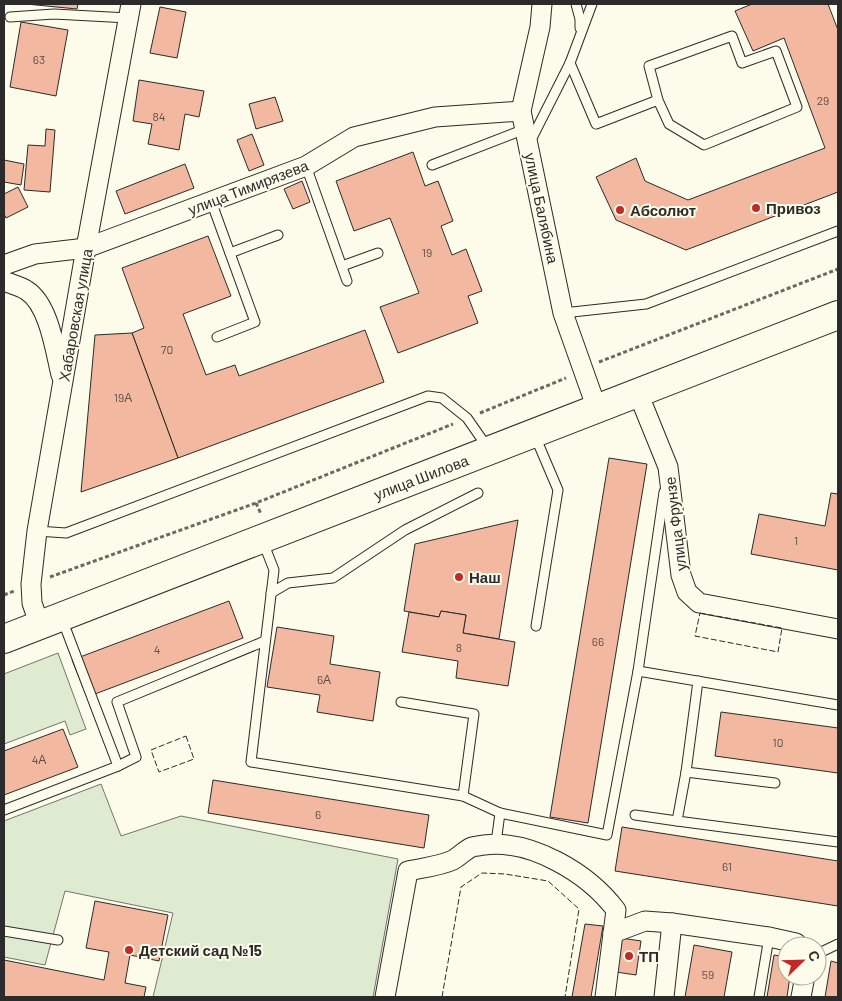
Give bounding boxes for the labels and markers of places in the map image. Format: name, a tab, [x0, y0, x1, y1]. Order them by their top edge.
place label: Привоз	[766, 199, 821, 217]
place label: Абсолют	[630, 201, 696, 219]
marker: Привоз	[750, 202, 762, 214]
marker: Абсолют	[614, 204, 626, 216]
place label: Наш	[469, 568, 501, 586]
marker: Наш	[453, 571, 465, 583]
place label: Детский сад №15	[139, 941, 262, 959]
marker: Детский сад №15	[123, 944, 135, 956]
place label: ТП	[639, 947, 659, 965]
marker: ТП	[623, 950, 635, 962]

